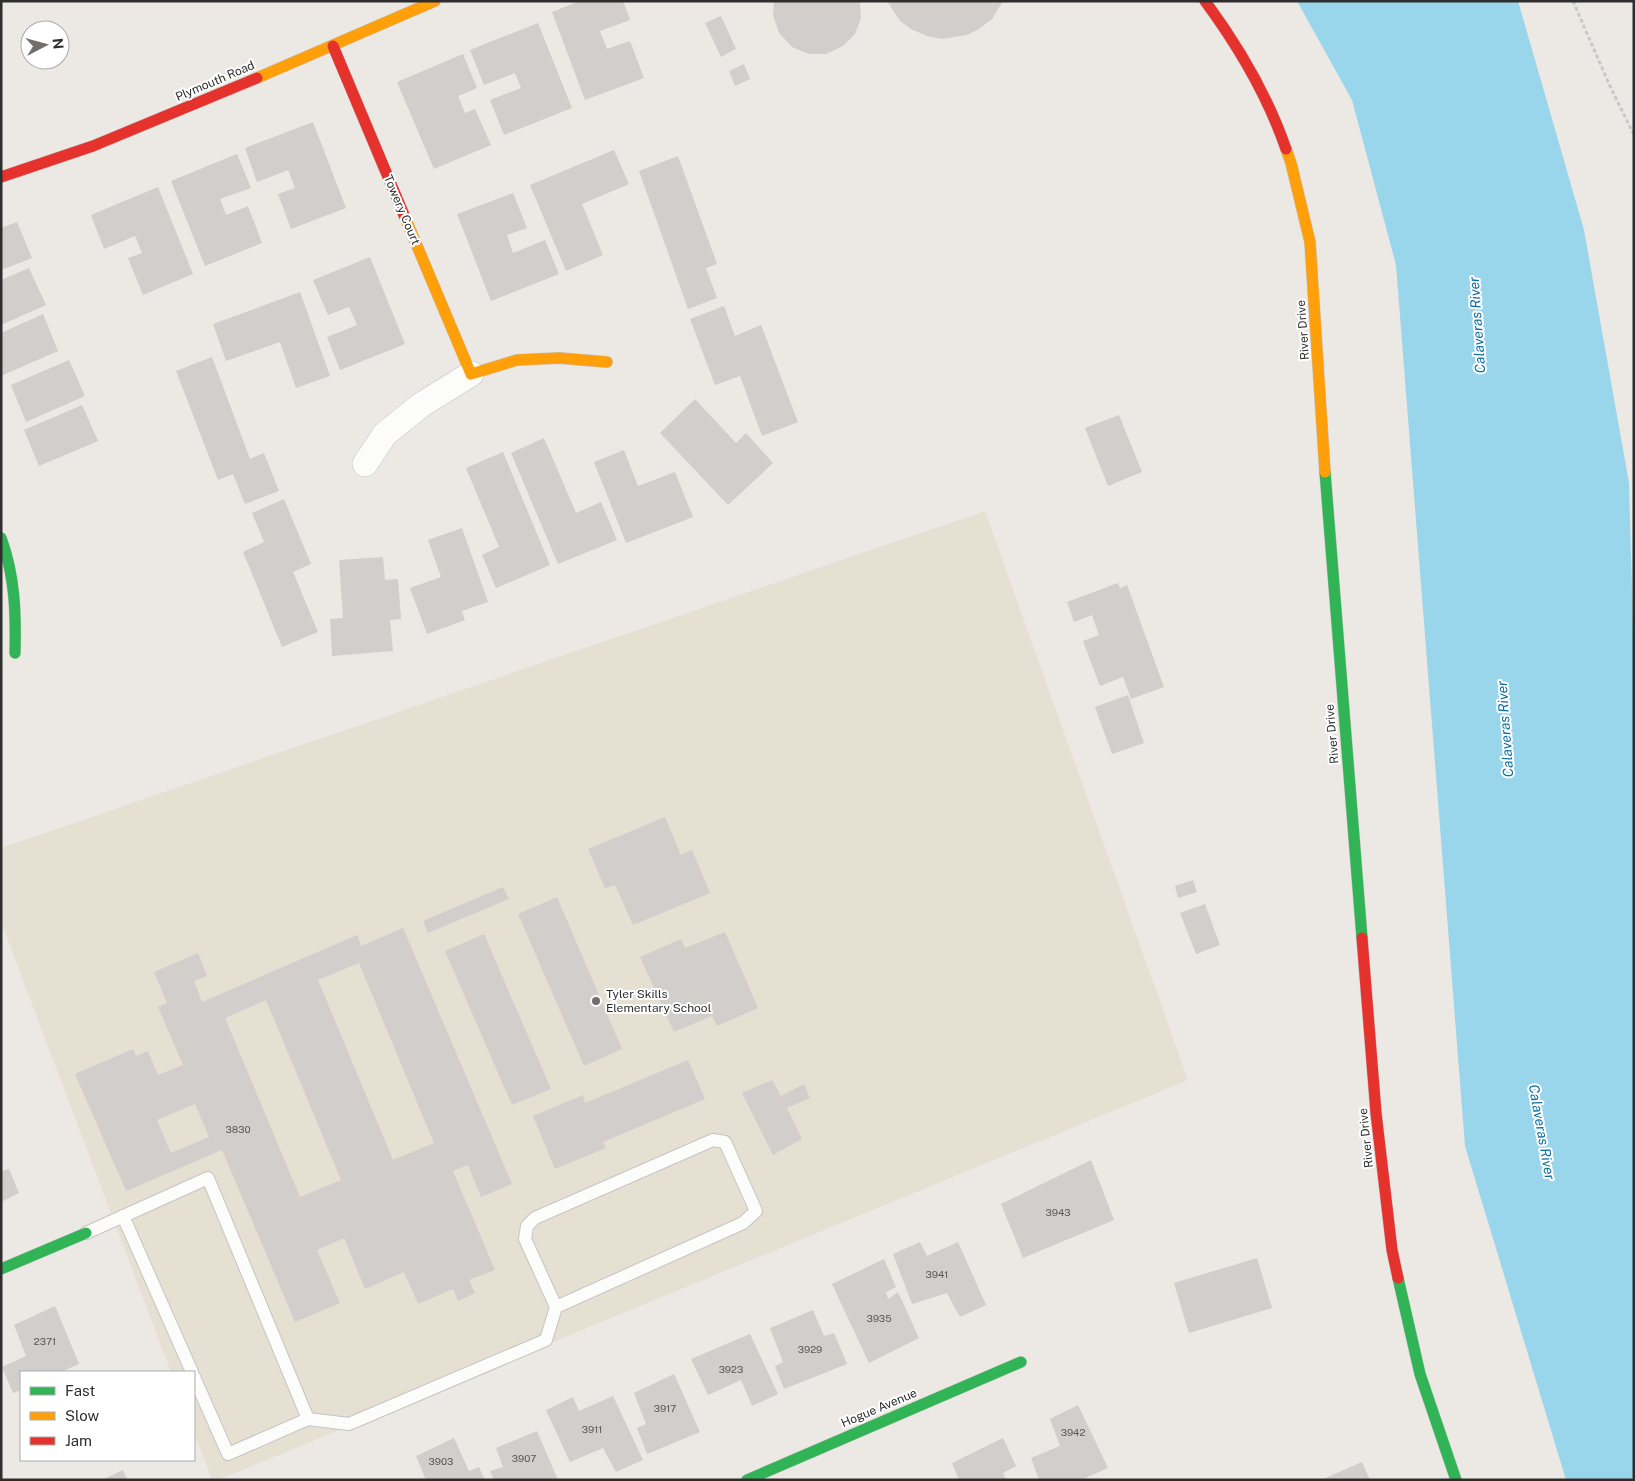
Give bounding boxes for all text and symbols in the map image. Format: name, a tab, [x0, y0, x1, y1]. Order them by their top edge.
north arrow	[20, 20, 70, 70]
text: N	[49, 37, 66, 50]
street label: Plymouth Road	[173, 58, 257, 104]
street label: Towery Court	[381, 173, 423, 247]
water label: Calaveras River	[1466, 275, 1488, 374]
street label: River Drive	[1294, 299, 1312, 360]
water label: Calaveras River	[1494, 679, 1516, 778]
street label: River Drive	[1322, 703, 1342, 765]
place label: Tyler Skills Elementary School	[606, 987, 712, 1015]
marker: Tyler Skills Elementary School	[590, 995, 602, 1007]
water label: Calaveras River	[1526, 1083, 1558, 1182]
street label: River Drive	[1356, 1107, 1376, 1169]
house number: 3830	[226, 1123, 251, 1135]
house number: 3943	[1045, 1206, 1071, 1218]
house number: 3941	[926, 1268, 948, 1280]
house number: 3935	[866, 1312, 892, 1324]
house number: 2371	[34, 1335, 56, 1347]
house number: 3929	[798, 1343, 822, 1355]
house number: 3923	[719, 1363, 743, 1375]
legend	[20, 1371, 195, 1461]
text: Fast	[65, 1382, 95, 1399]
street label: Hogue Avenue	[839, 1386, 919, 1430]
house number: 3917	[654, 1402, 676, 1414]
text: Slow	[65, 1407, 100, 1424]
house number: 3911	[582, 1423, 602, 1435]
house number: 3942	[1061, 1426, 1085, 1438]
text: Jam	[65, 1432, 92, 1449]
house number: 3907	[512, 1452, 536, 1464]
house number: 3903	[429, 1455, 453, 1467]

